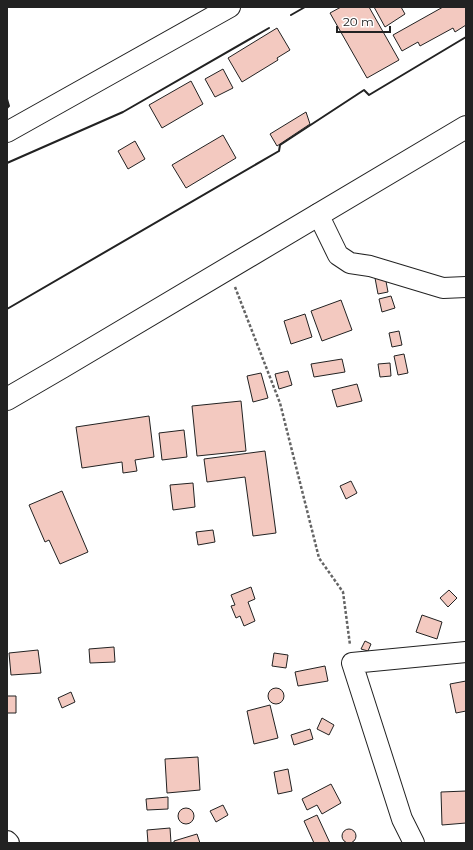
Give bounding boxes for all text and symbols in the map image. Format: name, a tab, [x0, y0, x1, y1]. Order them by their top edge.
scale bar	[337, 8, 390, 34]
text: 20 m	[343, 14, 374, 29]

